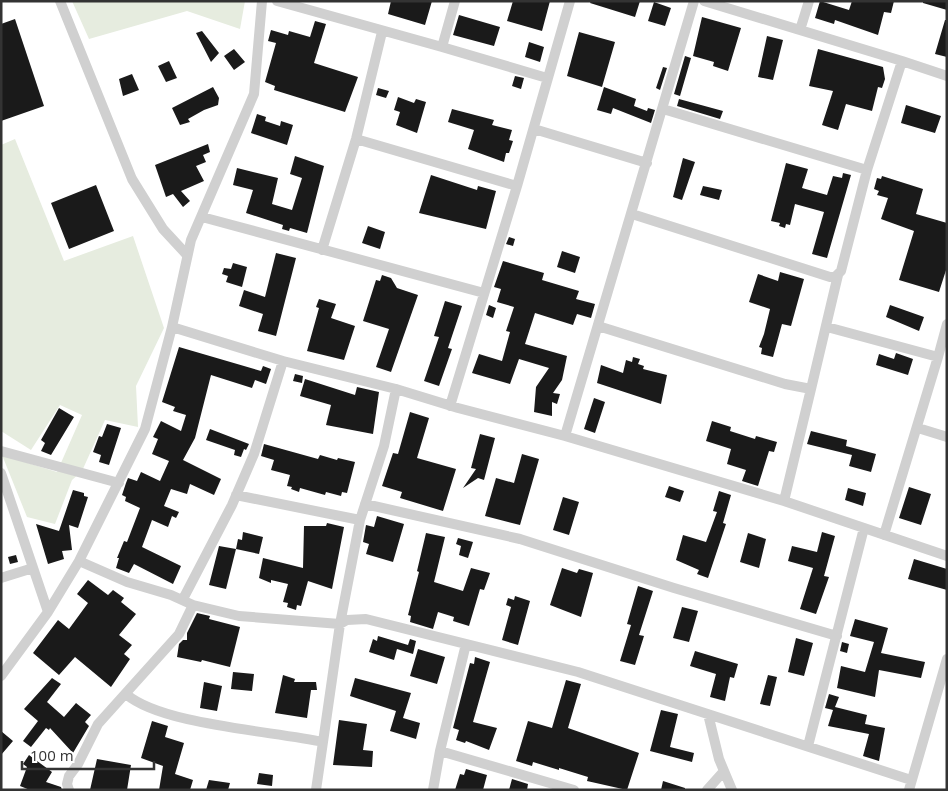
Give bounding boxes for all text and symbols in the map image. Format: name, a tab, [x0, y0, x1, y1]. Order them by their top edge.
scale bar	[22, 738, 155, 770]
text: 100 m	[30, 745, 74, 765]

